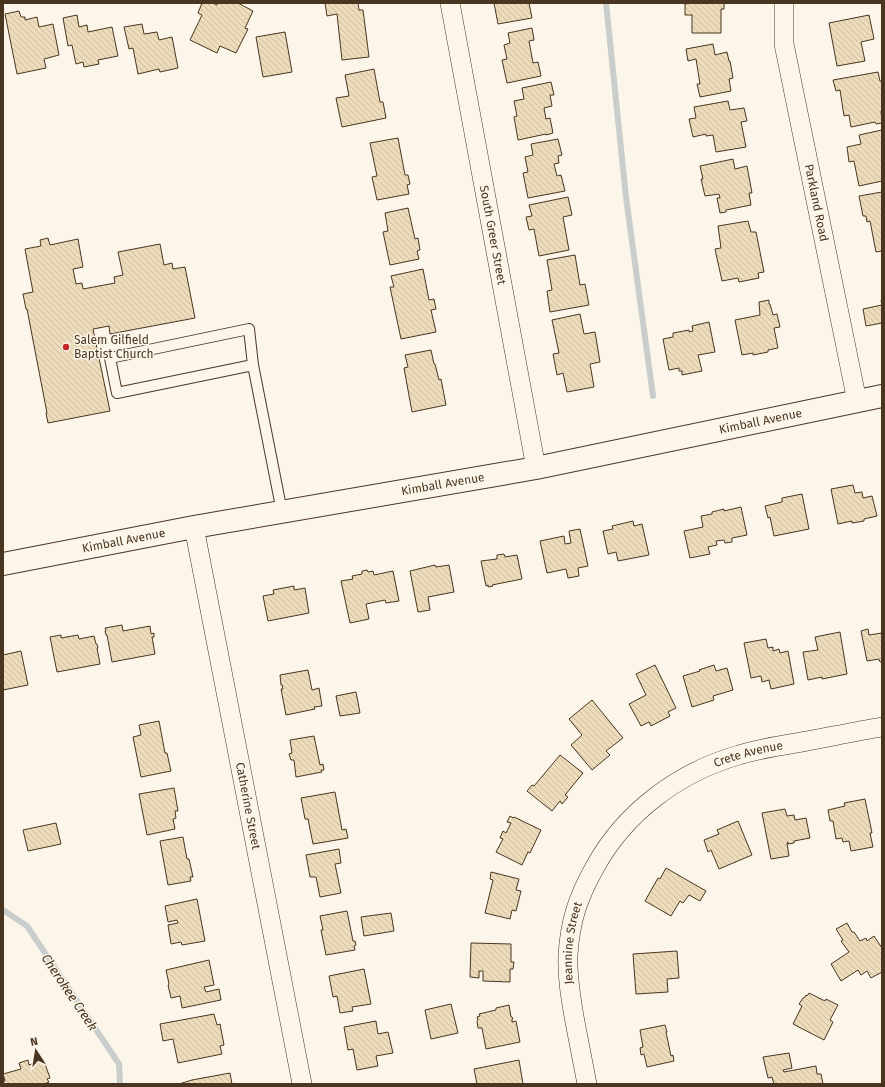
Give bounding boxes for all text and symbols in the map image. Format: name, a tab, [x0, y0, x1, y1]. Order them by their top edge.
street label: Parkland Road	[802, 163, 831, 243]
street label: South Greer Street	[477, 184, 509, 286]
place label: Salem Gilfield Baptist Church	[74, 333, 153, 361]
marker: Salem Gilfield Baptist Church	[61, 342, 71, 352]
street label: Kimball Avenue	[718, 406, 803, 437]
street label: Kimball Avenue	[400, 470, 486, 498]
street label: Kimball Avenue	[81, 526, 166, 555]
street label: Crete Avenue	[712, 738, 784, 770]
street label: Catherine Street	[233, 761, 263, 851]
street label: Jeannine Street	[561, 899, 585, 985]
water label: Cherokee Creek	[38, 951, 101, 1033]
north arrow	[16, 1031, 56, 1071]
text: N	[29, 1035, 39, 1049]

